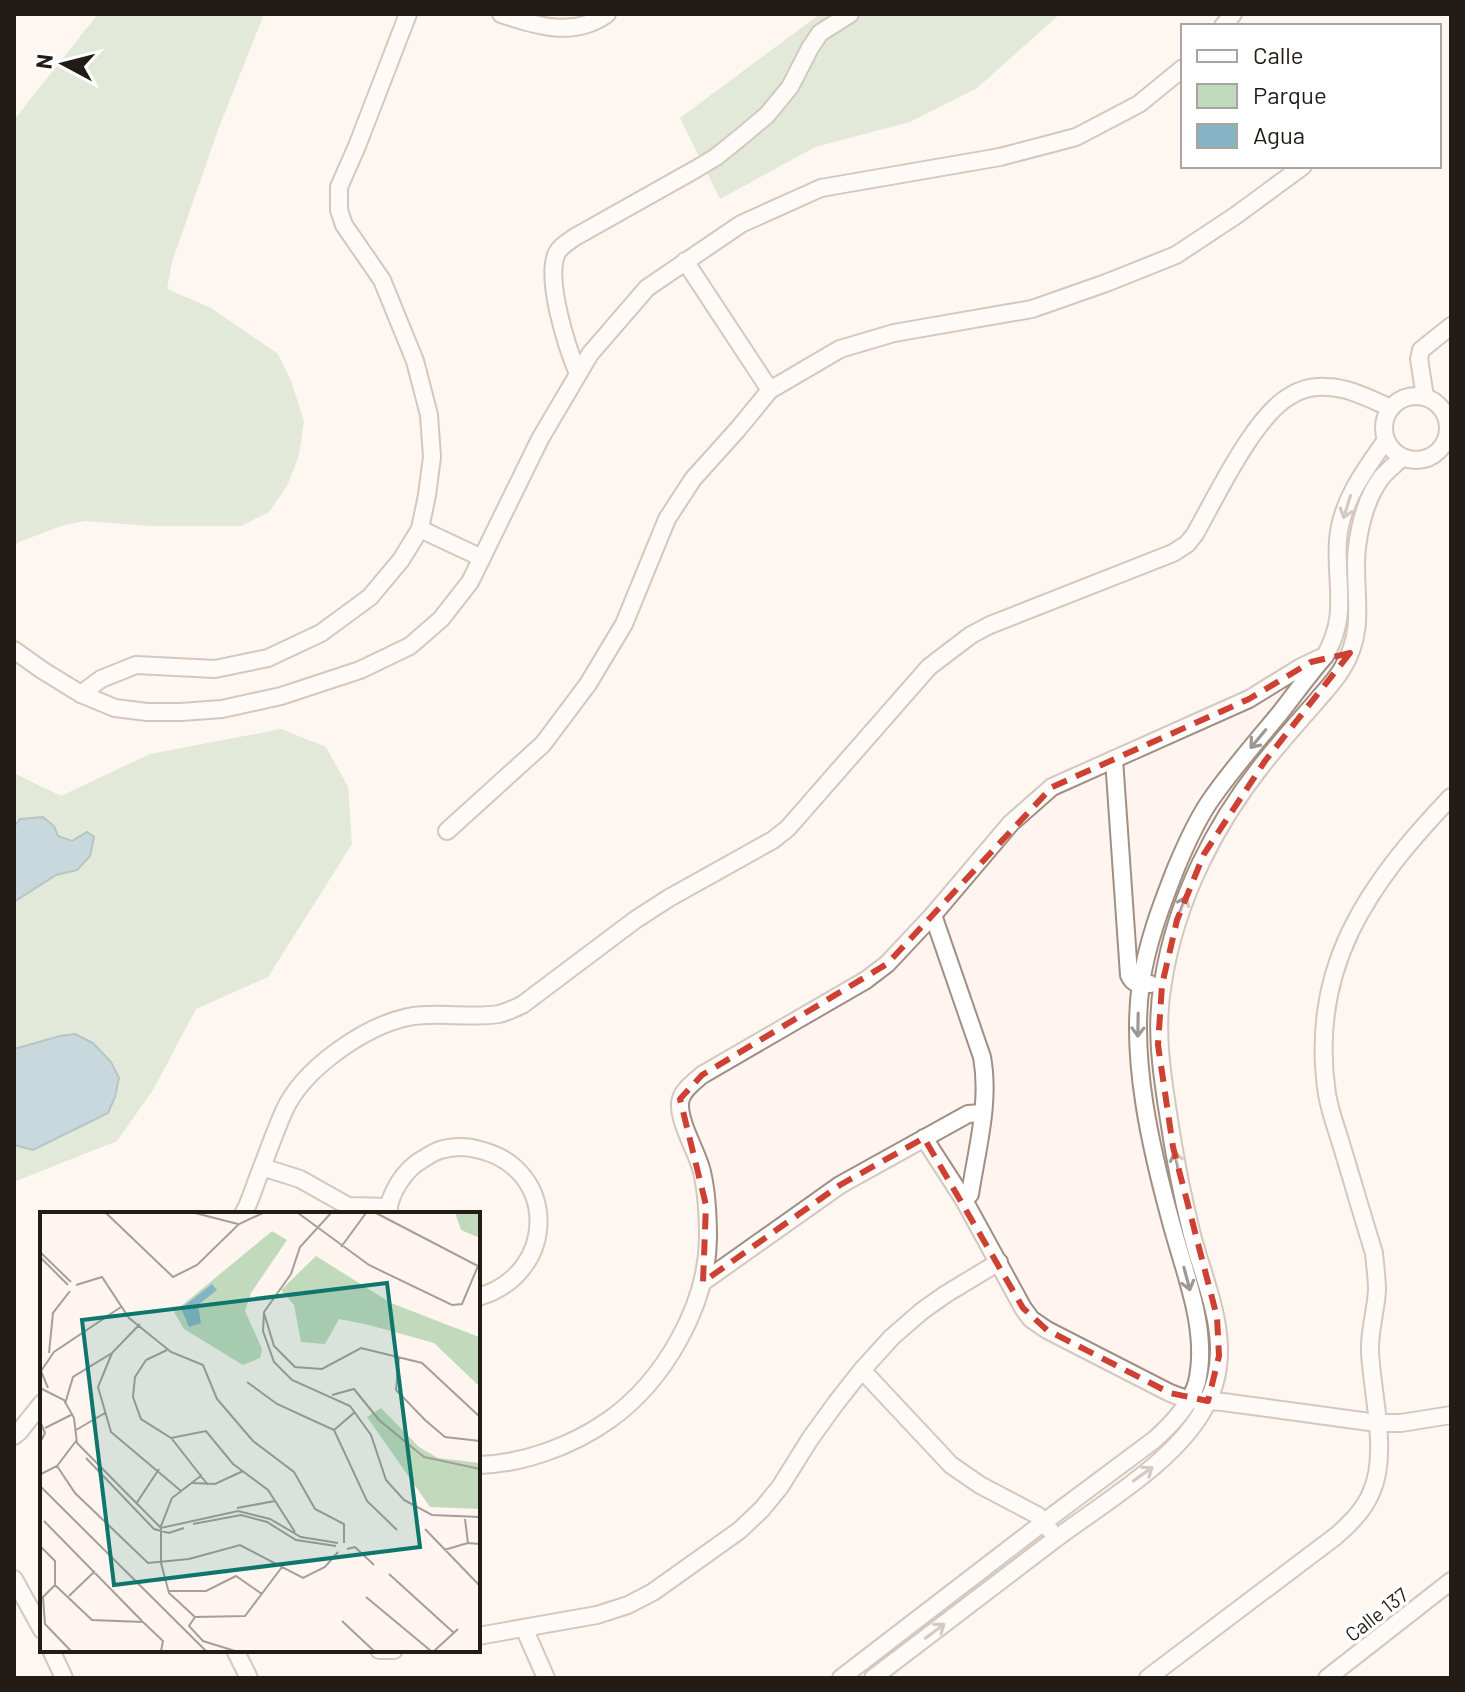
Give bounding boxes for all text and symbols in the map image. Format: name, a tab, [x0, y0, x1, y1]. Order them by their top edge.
north arrow	[24, 24, 104, 104]
legend	[1181, 24, 1441, 168]
text: Calle	[1253, 40, 1304, 69]
text: N	[29, 53, 57, 70]
text: Parque	[1253, 80, 1327, 109]
text: Agua	[1253, 120, 1305, 149]
one-way arrow	[1339, 494, 1354, 520]
one-way arrow	[1249, 728, 1267, 749]
one-way arrow	[1176, 895, 1191, 920]
one-way arrow	[1130, 1011, 1146, 1038]
one-way arrow	[1169, 1151, 1184, 1176]
inset map	[40, 1212, 480, 1652]
one-way arrow	[1180, 1266, 1195, 1292]
one-way arrow	[1132, 1466, 1153, 1483]
street label: Calle 137	[1340, 1582, 1413, 1646]
one-way arrow	[924, 1622, 946, 1639]

